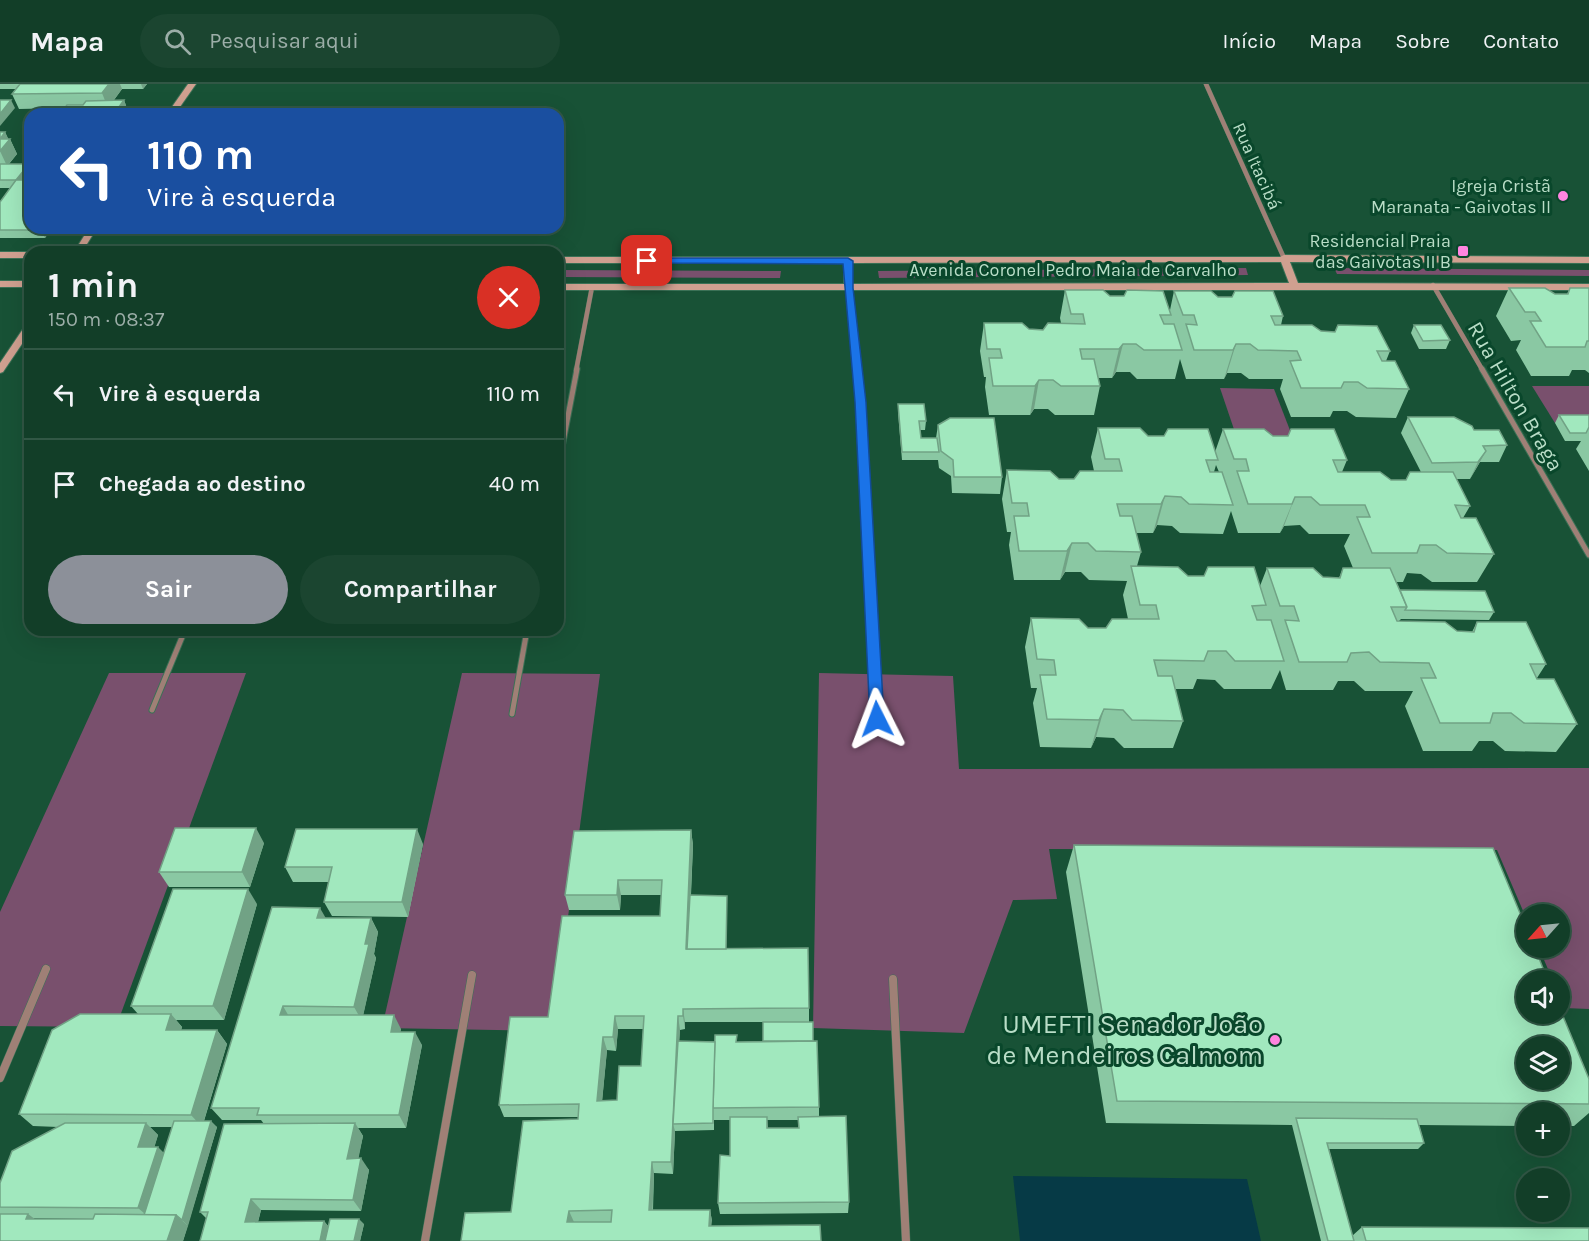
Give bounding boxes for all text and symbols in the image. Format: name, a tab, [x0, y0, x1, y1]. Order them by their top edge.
search box	[140, 14, 560, 68]
text: Mapa	[30, 25, 104, 58]
icon: search	[161, 25, 194, 58]
text: Pesquisar aqui	[209, 28, 359, 54]
text: Início	[1223, 29, 1276, 53]
text: Mapa	[1309, 29, 1362, 53]
text: Sobre	[1395, 29, 1450, 53]
text: Contato	[1483, 29, 1559, 53]
street label: Rua Itacibá	[1228, 119, 1286, 213]
text: 110 m	[147, 130, 254, 180]
icon: left	[48, 132, 126, 210]
place label: Igreja Cristã Maranata - Gaivotas II	[1371, 175, 1551, 218]
text: Vire à esquerda	[147, 181, 336, 213]
marker: Igreja Cristã Maranata - Gaivotas II	[1556, 189, 1570, 203]
place label: Residencial Praia das Gaivotas II B	[1310, 230, 1451, 273]
pin	[621, 235, 672, 286]
icon: arrive	[630, 244, 663, 277]
marker: Residencial Praia das Gaivotas II B	[1456, 244, 1470, 258]
street label: Avenida Coronel Pedro Maia de Carvalho	[909, 259, 1237, 281]
text: 1 min	[48, 264, 138, 306]
button: close	[477, 266, 540, 329]
text: 150 m · 08:37	[48, 308, 164, 331]
street label: Rua Hilton Braga	[1462, 317, 1569, 476]
icon: left	[48, 378, 81, 411]
text: Vire à esquerda	[99, 381, 261, 407]
text: 110 m	[487, 381, 540, 407]
icon: arrive	[48, 468, 81, 501]
text: Chegada ao destino	[99, 471, 306, 497]
text: 40 m	[489, 471, 540, 497]
button: Sair	[48, 555, 288, 624]
button: Compartilhar	[300, 555, 540, 624]
position arrow	[845, 687, 909, 751]
north arrow	[1516, 904, 1570, 958]
map controls	[1516, 904, 1570, 1222]
button: sound	[1516, 970, 1570, 1024]
place label: UMEFTI Senador João de Mendeiros Calmom	[986, 1008, 1263, 1071]
marker: UMEFTI Senador João de Mendeiros Calmom	[1268, 1033, 1282, 1047]
button: layers	[1516, 1036, 1570, 1090]
button: +	[1516, 1102, 1570, 1156]
button: −	[1516, 1168, 1570, 1222]

